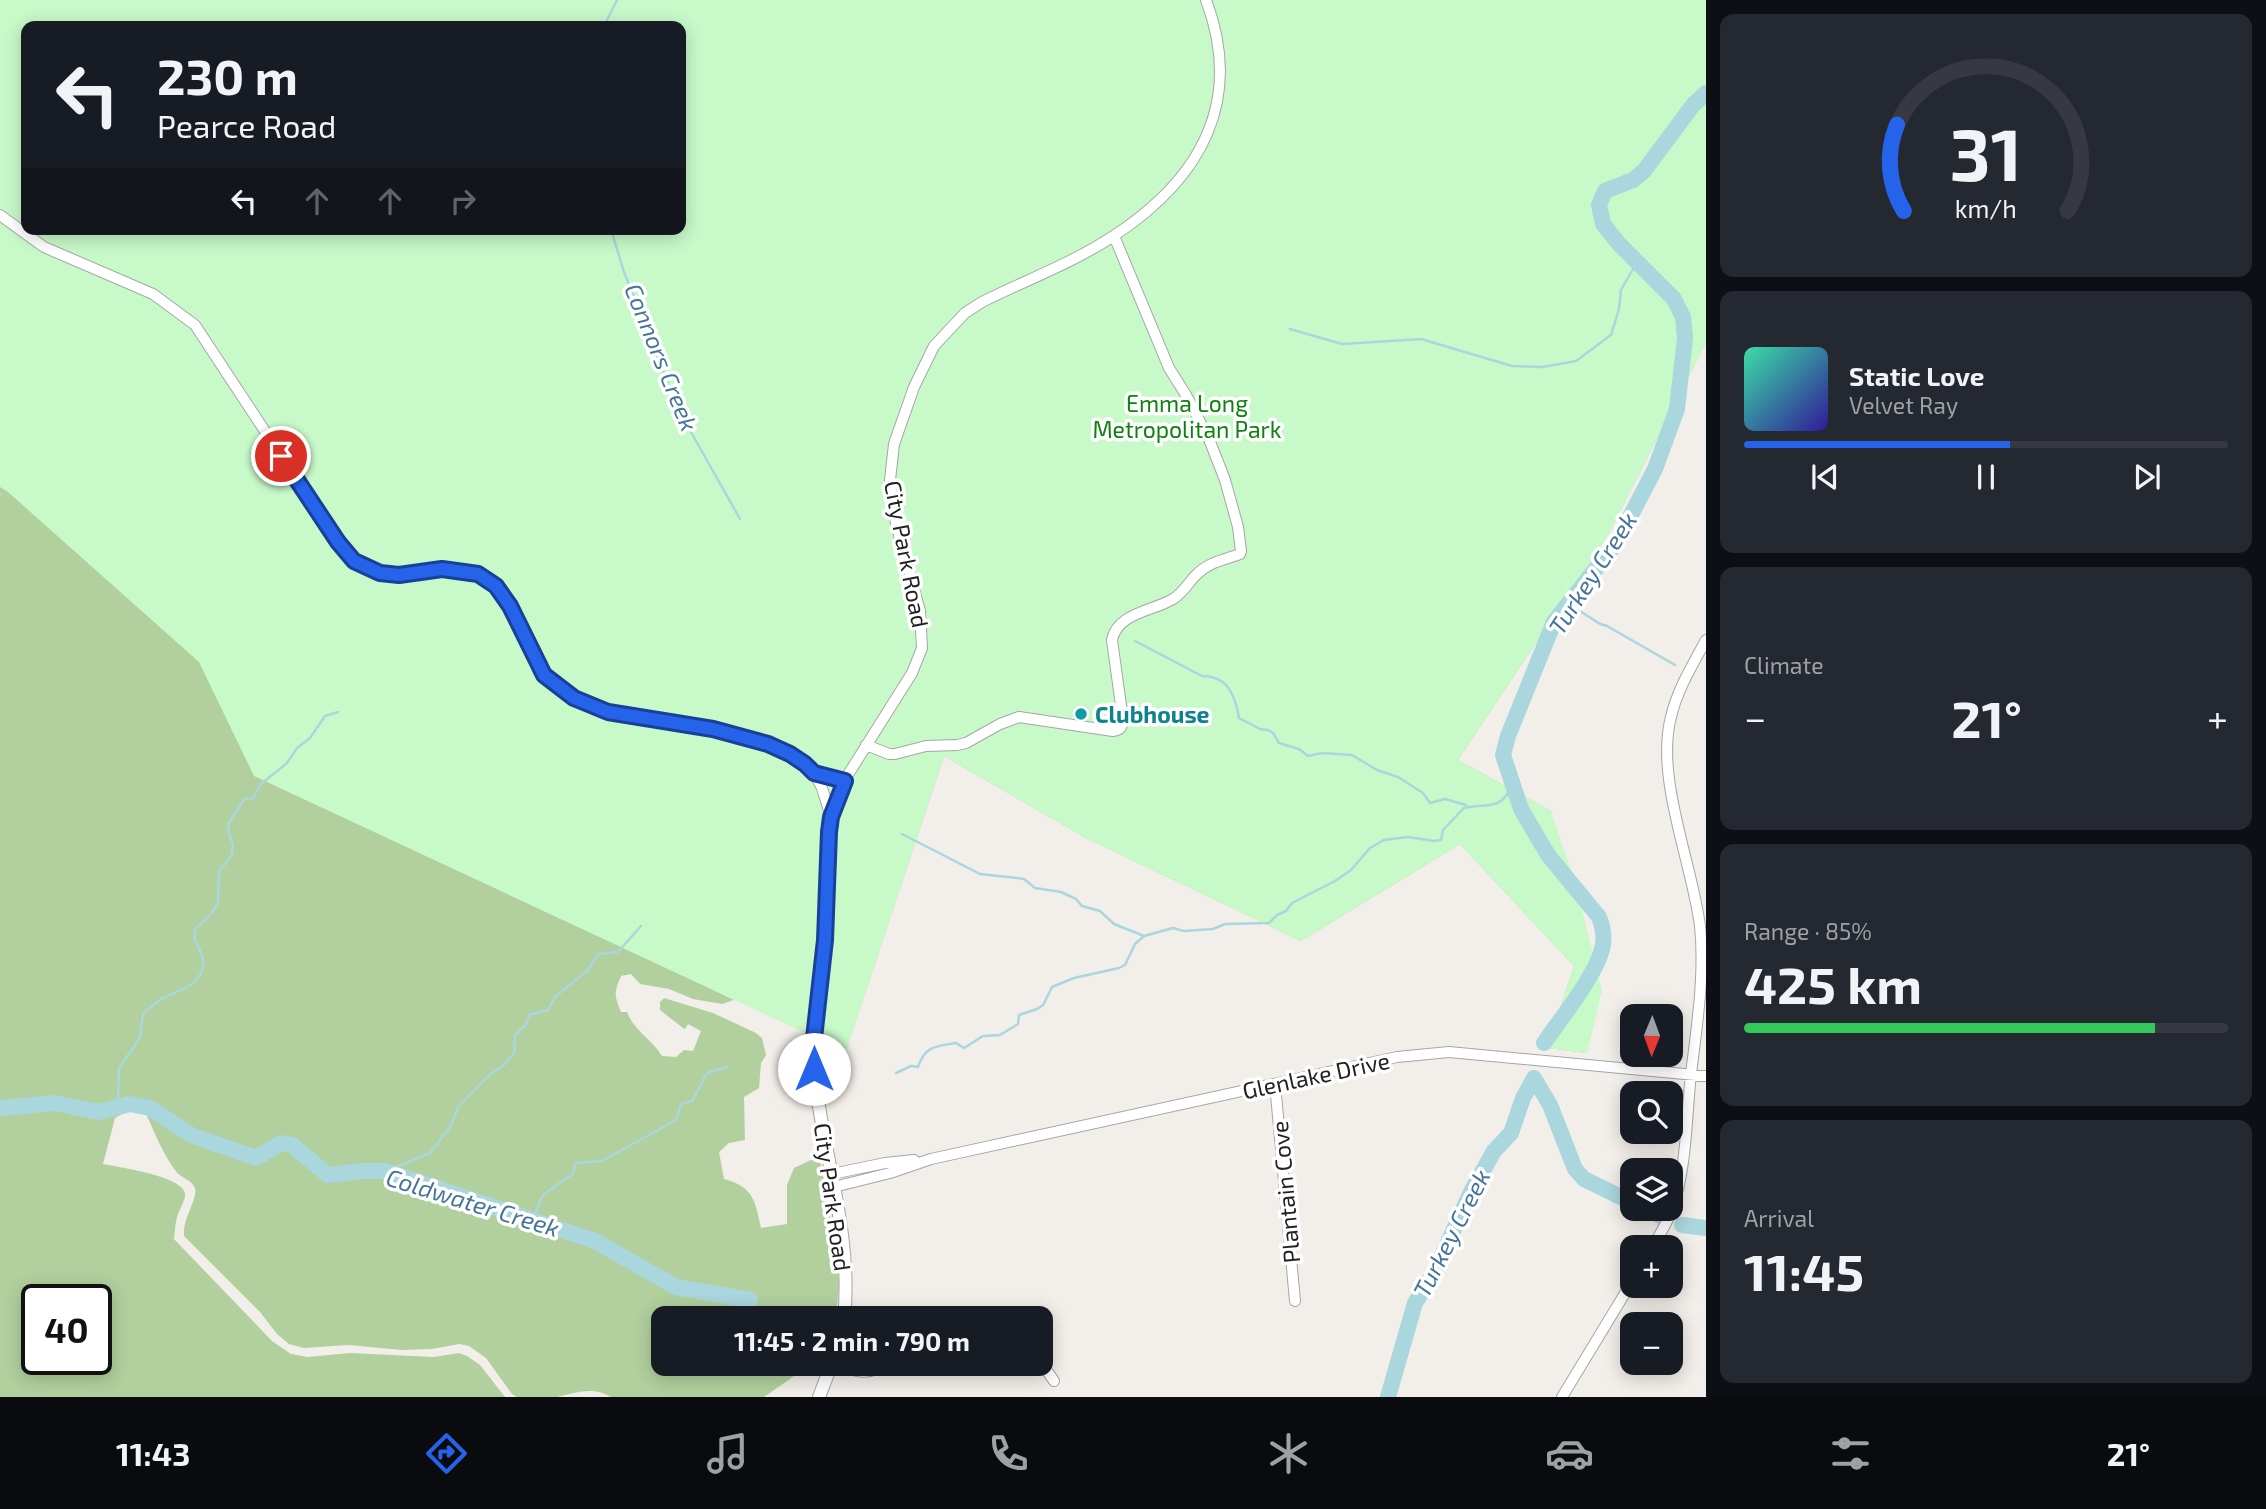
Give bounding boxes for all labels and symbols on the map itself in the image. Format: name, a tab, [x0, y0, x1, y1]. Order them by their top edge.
water label: Connors Creek	[619, 279, 705, 435]
park label: Emma Long Metropolitan Park	[1092, 389, 1282, 443]
pin	[251, 426, 311, 486]
street label: City Park Road	[879, 478, 935, 630]
water label: Turkey Creek	[1542, 506, 1642, 640]
place label: Clubhouse	[1095, 700, 1210, 728]
marker: Clubhouse	[1073, 706, 1089, 722]
north arrow	[1620, 1004, 1684, 1068]
position arrow	[777, 1032, 851, 1106]
street label: Glenlake Drive	[1240, 1046, 1392, 1104]
street label: Plantain Cove	[1265, 1120, 1305, 1264]
street label: City Park Road	[809, 1121, 857, 1273]
water label: Coldwater Creek	[383, 1162, 563, 1242]
water label: Turkey Creek	[1406, 1164, 1496, 1302]
speed limit sign: 40	[21, 1284, 112, 1375]

